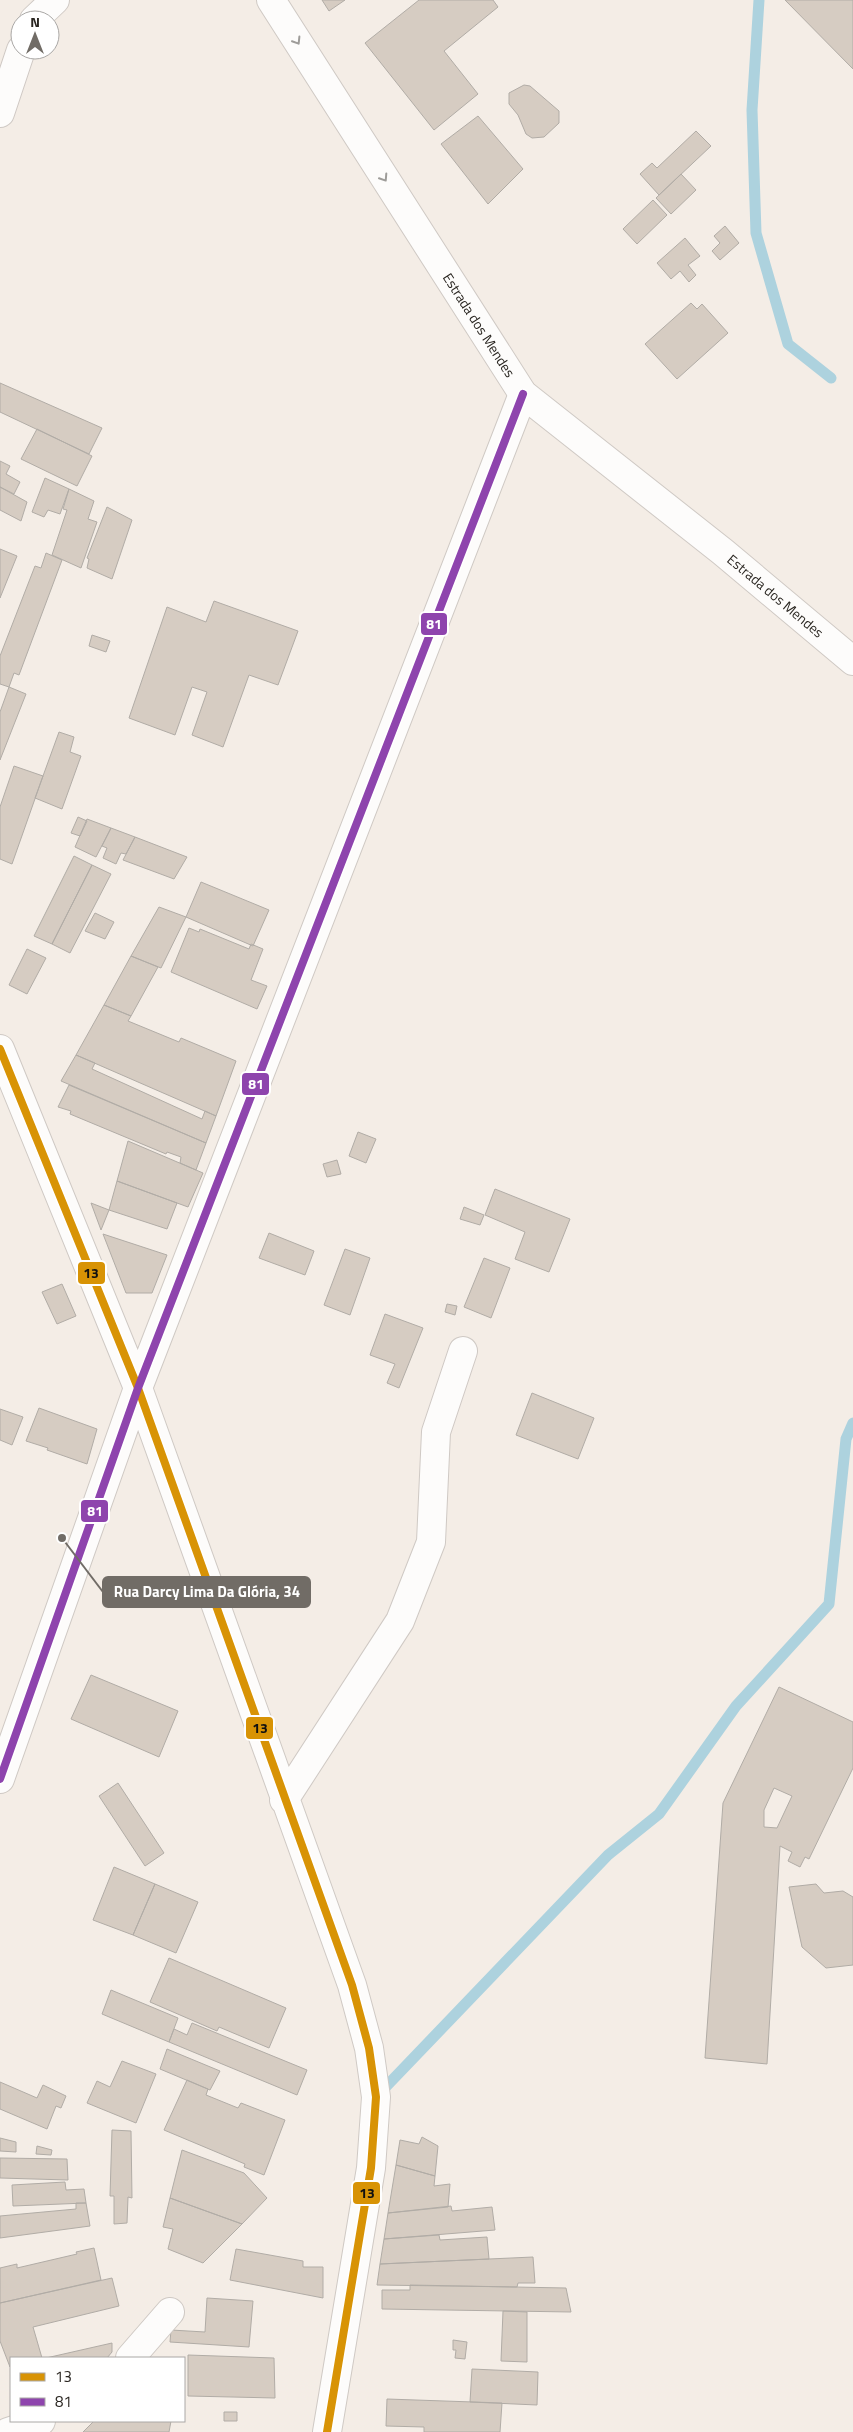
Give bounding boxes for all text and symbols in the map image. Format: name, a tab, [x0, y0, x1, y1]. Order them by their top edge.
north arrow	[10, 10, 60, 60]
text: N	[30, 11, 40, 32]
one-way arrow	[291, 36, 300, 45]
one-way arrow	[378, 173, 388, 182]
street label: Estrada dos Mendes	[438, 269, 521, 381]
street label: Estrada dos Mendes	[723, 549, 829, 642]
line badge: 81	[420, 612, 448, 636]
text: 81	[426, 613, 442, 634]
line badge: 81	[241, 1072, 270, 1096]
text: 81	[248, 1073, 264, 1094]
line badge: 13	[77, 1261, 106, 1285]
text: 13	[83, 1262, 99, 1283]
line badge: 81	[80, 1499, 109, 1523]
text: 81	[87, 1500, 103, 1521]
callout: Rua Darcy Lima Da Glória, 34	[103, 1577, 310, 1607]
text: Rua Darcy Lima Da Glória, 34	[114, 1580, 300, 1603]
line badge: 13	[245, 1716, 274, 1740]
text: 13	[252, 1717, 268, 1738]
line badge: 13	[352, 2181, 381, 2205]
text: 13	[359, 2182, 375, 2203]
legend	[10, 2357, 185, 2422]
text: 13	[55, 2365, 72, 2388]
text: 81	[55, 2390, 72, 2413]

